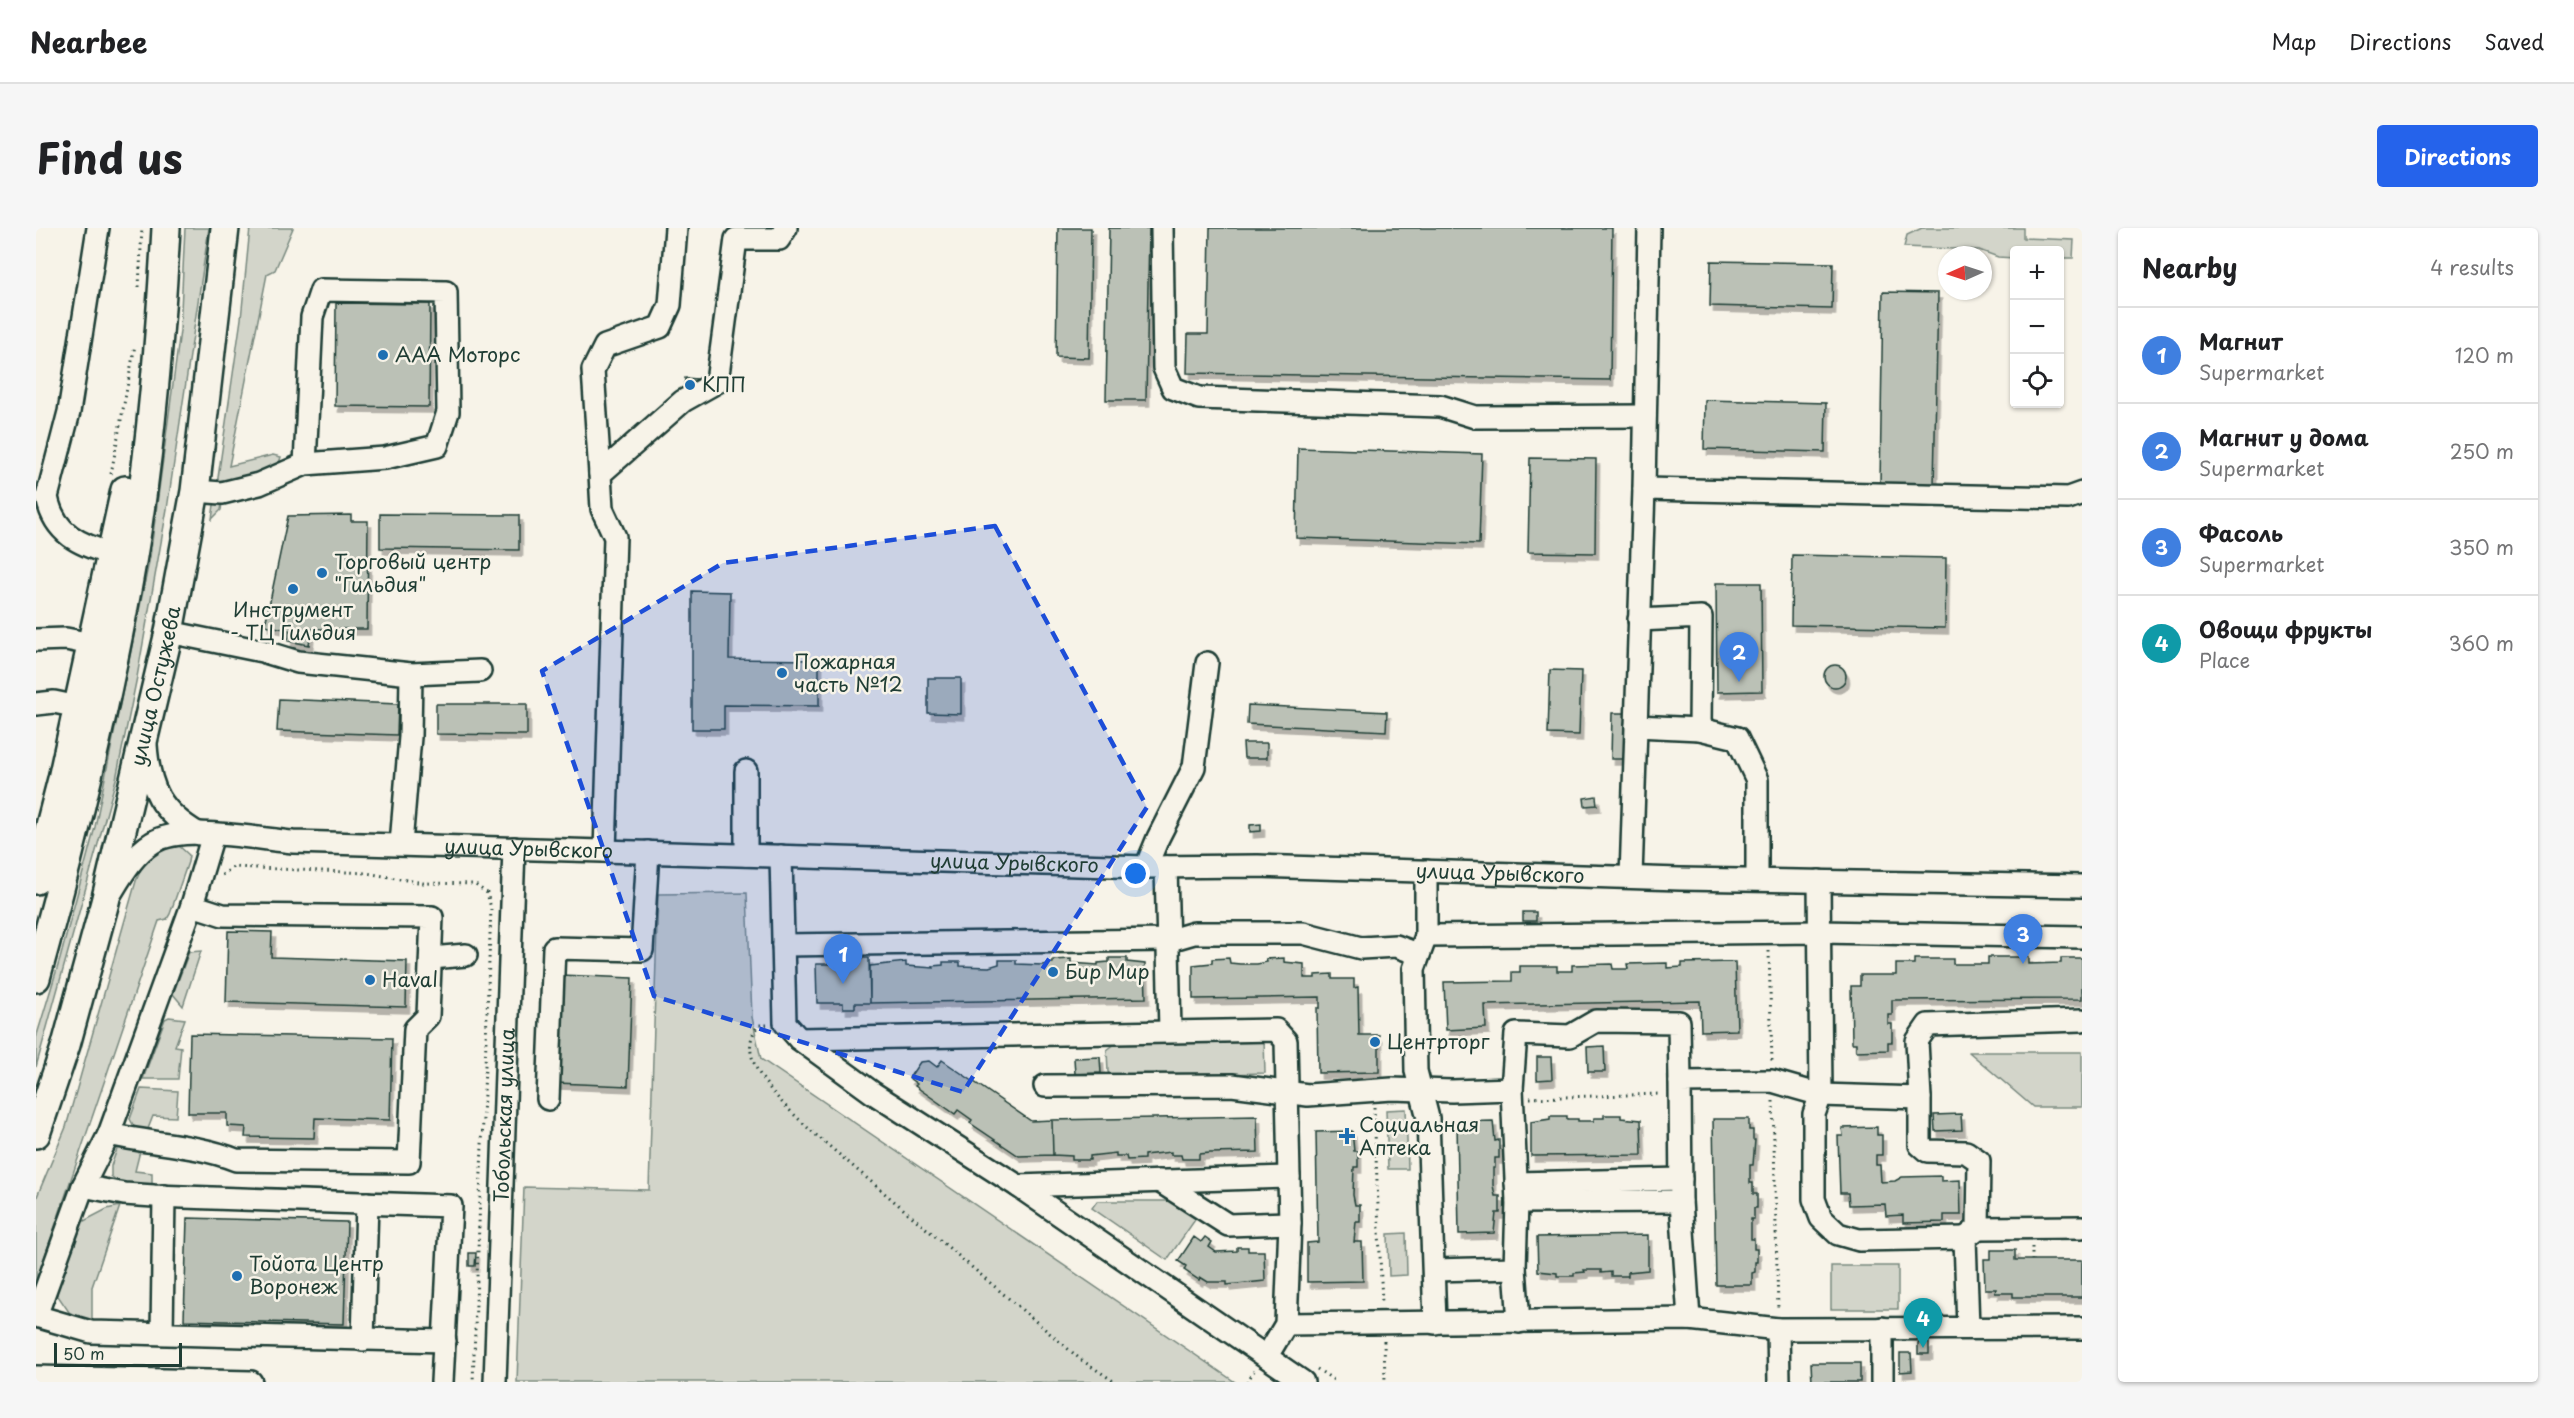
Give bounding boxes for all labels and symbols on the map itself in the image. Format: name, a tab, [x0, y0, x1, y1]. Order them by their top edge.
north arrow	[1938, 246, 1992, 300]
place label: ААА Моторс	[395, 339, 520, 369]
marker: ААА Моторс	[376, 348, 390, 362]
place label: КПП	[702, 369, 746, 399]
marker: КПП	[683, 378, 697, 392]
place label: Торговый центр "Гильдия"	[334, 546, 491, 599]
marker: Торговый центр "Гильдия"	[315, 566, 329, 580]
marker: Инструмент - ТЦ Гильдия	[286, 582, 300, 596]
place label: Инструмент - ТЦ Гильдия	[230, 594, 356, 647]
street label: улица Остужева	[122, 603, 188, 769]
pin: 2	[1720, 632, 1758, 682]
place label: Пожарная часть №12	[794, 646, 903, 699]
marker: Пожарная часть №12	[775, 666, 789, 680]
street label: улица Урывского	[444, 830, 613, 865]
street label: улица Урывского	[929, 845, 1099, 880]
street label: улица Урывского	[1415, 855, 1585, 890]
your location	[1121, 859, 1150, 888]
pin: 3	[2004, 914, 2042, 964]
pin: 1	[824, 934, 862, 984]
place label: Бир Мир	[1065, 956, 1150, 986]
place label: Haval	[382, 964, 438, 994]
marker: Бир Мир	[1046, 965, 1060, 979]
marker: Haval	[363, 973, 377, 987]
place label: Центрторг	[1387, 1026, 1490, 1056]
street label: Тобольская улица	[485, 1027, 522, 1203]
marker: Центрторг	[1368, 1035, 1382, 1049]
place label: Социальная Аптека	[1359, 1109, 1479, 1162]
marker: Социальная Аптека	[1340, 1129, 1354, 1143]
place label: Тойота Центр Воронеж	[249, 1248, 384, 1301]
marker: Тойота Центр Воронеж	[230, 1269, 244, 1283]
pin: 4	[1904, 1298, 1942, 1348]
scale bar	[54, 1340, 182, 1368]

